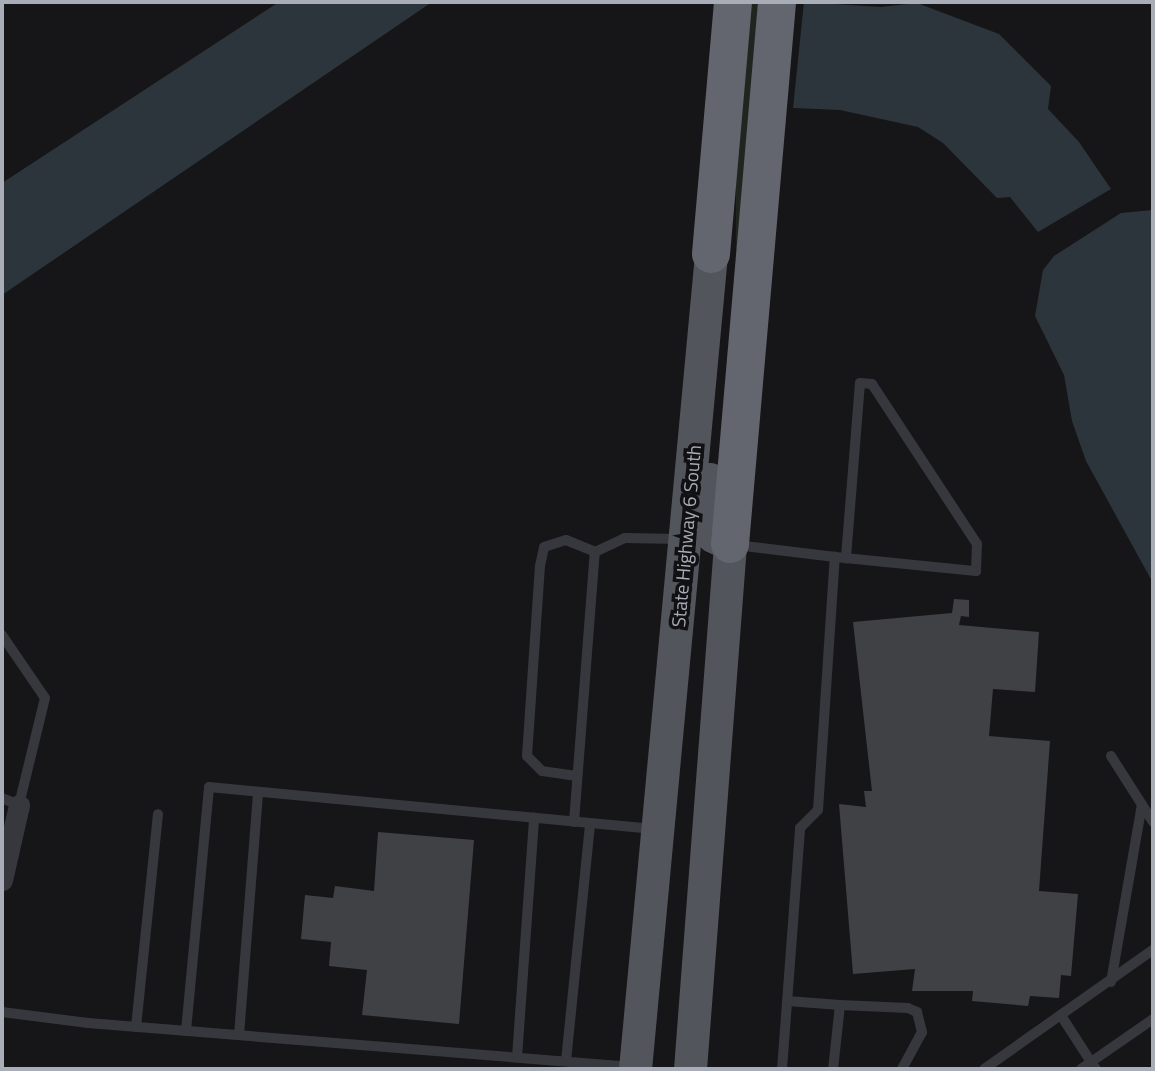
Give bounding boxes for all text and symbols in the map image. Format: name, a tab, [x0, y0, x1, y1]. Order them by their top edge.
street label: State Highway 6 South	[667, 444, 705, 628]

